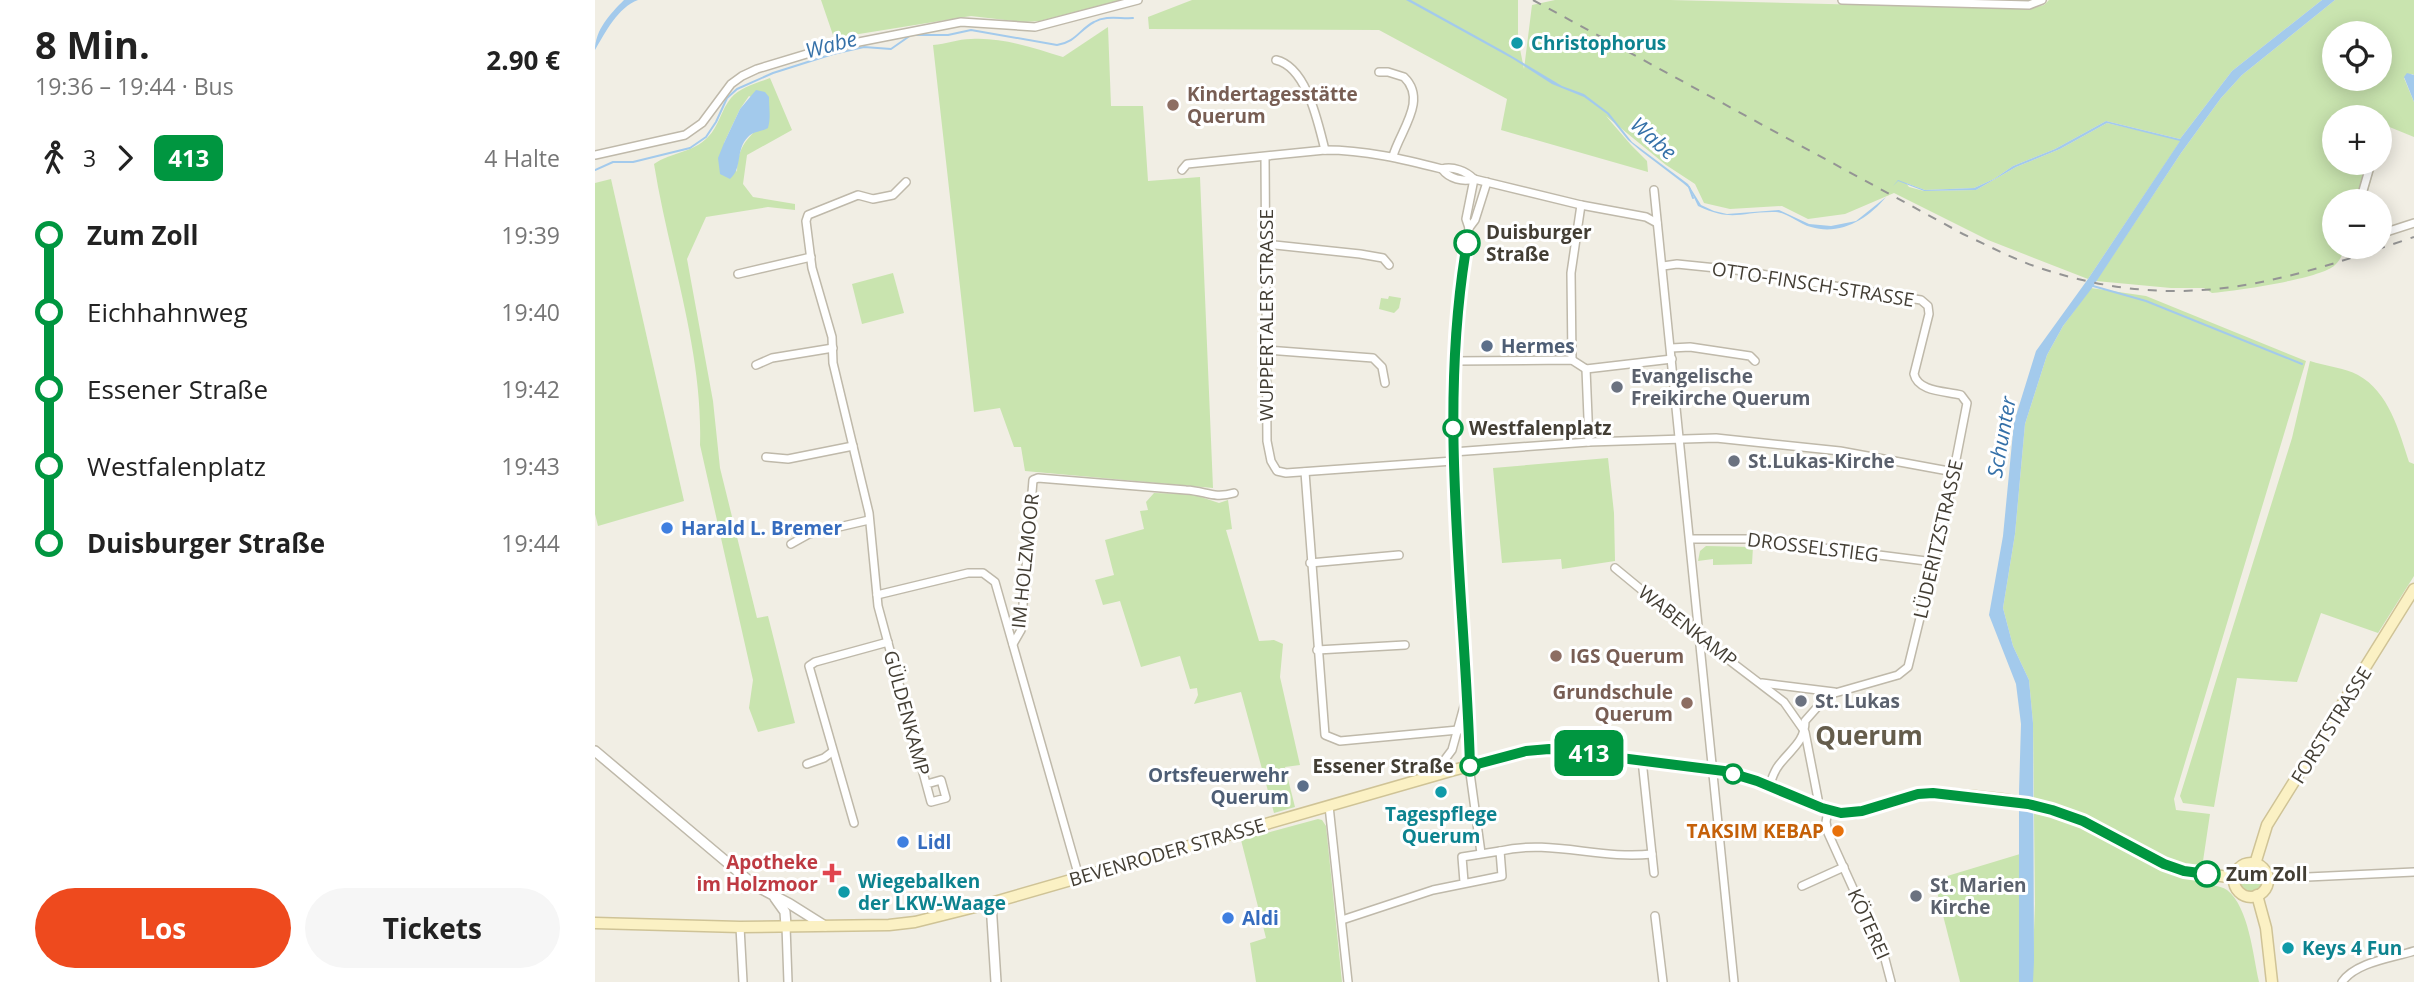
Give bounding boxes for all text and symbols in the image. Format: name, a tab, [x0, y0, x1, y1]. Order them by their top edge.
text: 8 Min.	[35, 18, 150, 70]
map controls	[2322, 21, 2392, 259]
button: locate	[2322, 21, 2392, 91]
water label: Wabe	[802, 24, 860, 64]
place label: Christophorus	[1531, 30, 1666, 56]
marker: Christophorus	[1509, 35, 1525, 51]
text: 2.90 €	[486, 42, 560, 78]
text: 19:36 – 19:44 · Bus	[35, 70, 234, 102]
place label: Kindertagesstätte Querum	[1187, 81, 1358, 129]
marker: Kindertagesstätte Querum	[1165, 97, 1181, 113]
button: +	[2322, 105, 2392, 175]
water label: Wabe	[1625, 110, 1683, 166]
icon: walk	[35, 139, 73, 177]
icon: forward	[106, 139, 144, 177]
text: 413	[168, 141, 209, 174]
text: 3	[83, 142, 96, 174]
text: 4 Halte	[484, 142, 560, 174]
button: −	[2322, 189, 2392, 259]
street label: WUPPERTALER STRASSE	[1253, 209, 1279, 421]
text: Zum Zoll	[87, 217, 198, 253]
text: 19:39	[501, 219, 560, 251]
place label: Duisburger Straße	[1486, 219, 1592, 267]
marker: Duisburger Straße	[1454, 230, 1480, 256]
street label: OTTO-FINSCH-STRASSE	[1710, 255, 1916, 313]
text: Eichhahnweg	[87, 294, 248, 330]
text: 19:40	[501, 296, 560, 328]
place label: Hermes	[1501, 333, 1575, 359]
marker: Hermes	[1479, 338, 1495, 354]
place label: Evangelische Freikirche Querum	[1631, 363, 1810, 411]
text: Essener Straße	[87, 371, 268, 407]
text: 19:42	[501, 373, 560, 405]
marker: Evangelische Freikirche Querum	[1609, 379, 1625, 395]
water label: Schunter	[1980, 393, 2022, 480]
place label: Westfalenplatz	[1469, 415, 1611, 441]
marker: Westfalenplatz	[1443, 418, 1463, 438]
text: Westfalenplatz	[87, 448, 266, 484]
place label: St.Lukas-Kirche	[1748, 448, 1895, 474]
text: 19:43	[501, 450, 560, 482]
marker: St.Lukas-Kirche	[1726, 453, 1742, 469]
street label: LÜDERITZSTRASSE	[1907, 457, 1969, 621]
street label: IM HOLZMOOR	[1005, 492, 1045, 630]
place label: Harald L. Bremer	[681, 515, 842, 541]
marker: Harald L. Bremer	[659, 520, 675, 536]
text: Duisburger Straße	[87, 525, 325, 561]
street label: DROSSELSTIEG	[1746, 526, 1880, 568]
text: 19:44	[501, 527, 560, 559]
street label: WABENKAMP	[1633, 579, 1743, 673]
place label: IGS Querum	[1570, 643, 1684, 669]
street label: GÜLDENKAMP	[878, 648, 936, 778]
marker: IGS Querum	[1548, 648, 1564, 664]
street label: FORSTSTRASSE	[2285, 662, 2377, 788]
place label: Grundschule Querum	[1552, 679, 1673, 727]
place label: St. Lukas	[1815, 688, 1900, 714]
marker: St. Lukas	[1793, 693, 1809, 709]
marker: Grundschule Querum	[1679, 695, 1695, 711]
district label: Querum	[1815, 717, 1923, 753]
line badge: 413	[1549, 730, 1629, 776]
text: 413	[1568, 736, 1610, 769]
place label: Essener Straße	[1312, 753, 1454, 779]
marker: Essener Straße	[1460, 756, 1480, 776]
place label: Ortsfeuerwehr Querum	[1148, 762, 1289, 810]
unlabelled marker	[1723, 764, 1743, 784]
marker: Ortsfeuerwehr Querum	[1295, 778, 1311, 794]
marker: Tagespflege Querum	[1433, 784, 1449, 800]
place label: Tagespflege Querum	[1385, 801, 1497, 849]
street label: BEVENRODER STRASSE	[1066, 812, 1268, 892]
place label: TAKSIM KEBAP	[1687, 818, 1824, 844]
marker: TAKSIM KEBAP	[1830, 823, 1846, 839]
place label: Lidl	[917, 829, 951, 855]
marker: Lidl	[895, 834, 911, 850]
place label: Apotheke im Holzmoor	[696, 849, 818, 897]
marker: Zum Zoll	[2194, 861, 2220, 887]
place label: Zum Zoll	[2226, 861, 2307, 887]
marker: Apotheke im Holzmoor	[824, 865, 840, 881]
place label: Wiegebalken der LKW-Waage	[858, 868, 1006, 916]
place label: St. Marien Kirche	[1930, 872, 2027, 920]
marker: Wiegebalken der LKW-Waage	[836, 884, 852, 900]
street label: KÖTEREI	[1842, 884, 1896, 964]
button: Los	[35, 888, 291, 968]
button: Tickets	[305, 888, 560, 968]
marker: St. Marien Kirche	[1908, 888, 1924, 904]
place label: Aldi	[1242, 905, 1279, 931]
marker: Aldi	[1220, 910, 1236, 926]
place label: Keys 4 Fun	[2302, 935, 2402, 961]
marker: Keys 4 Fun	[2280, 940, 2296, 956]

